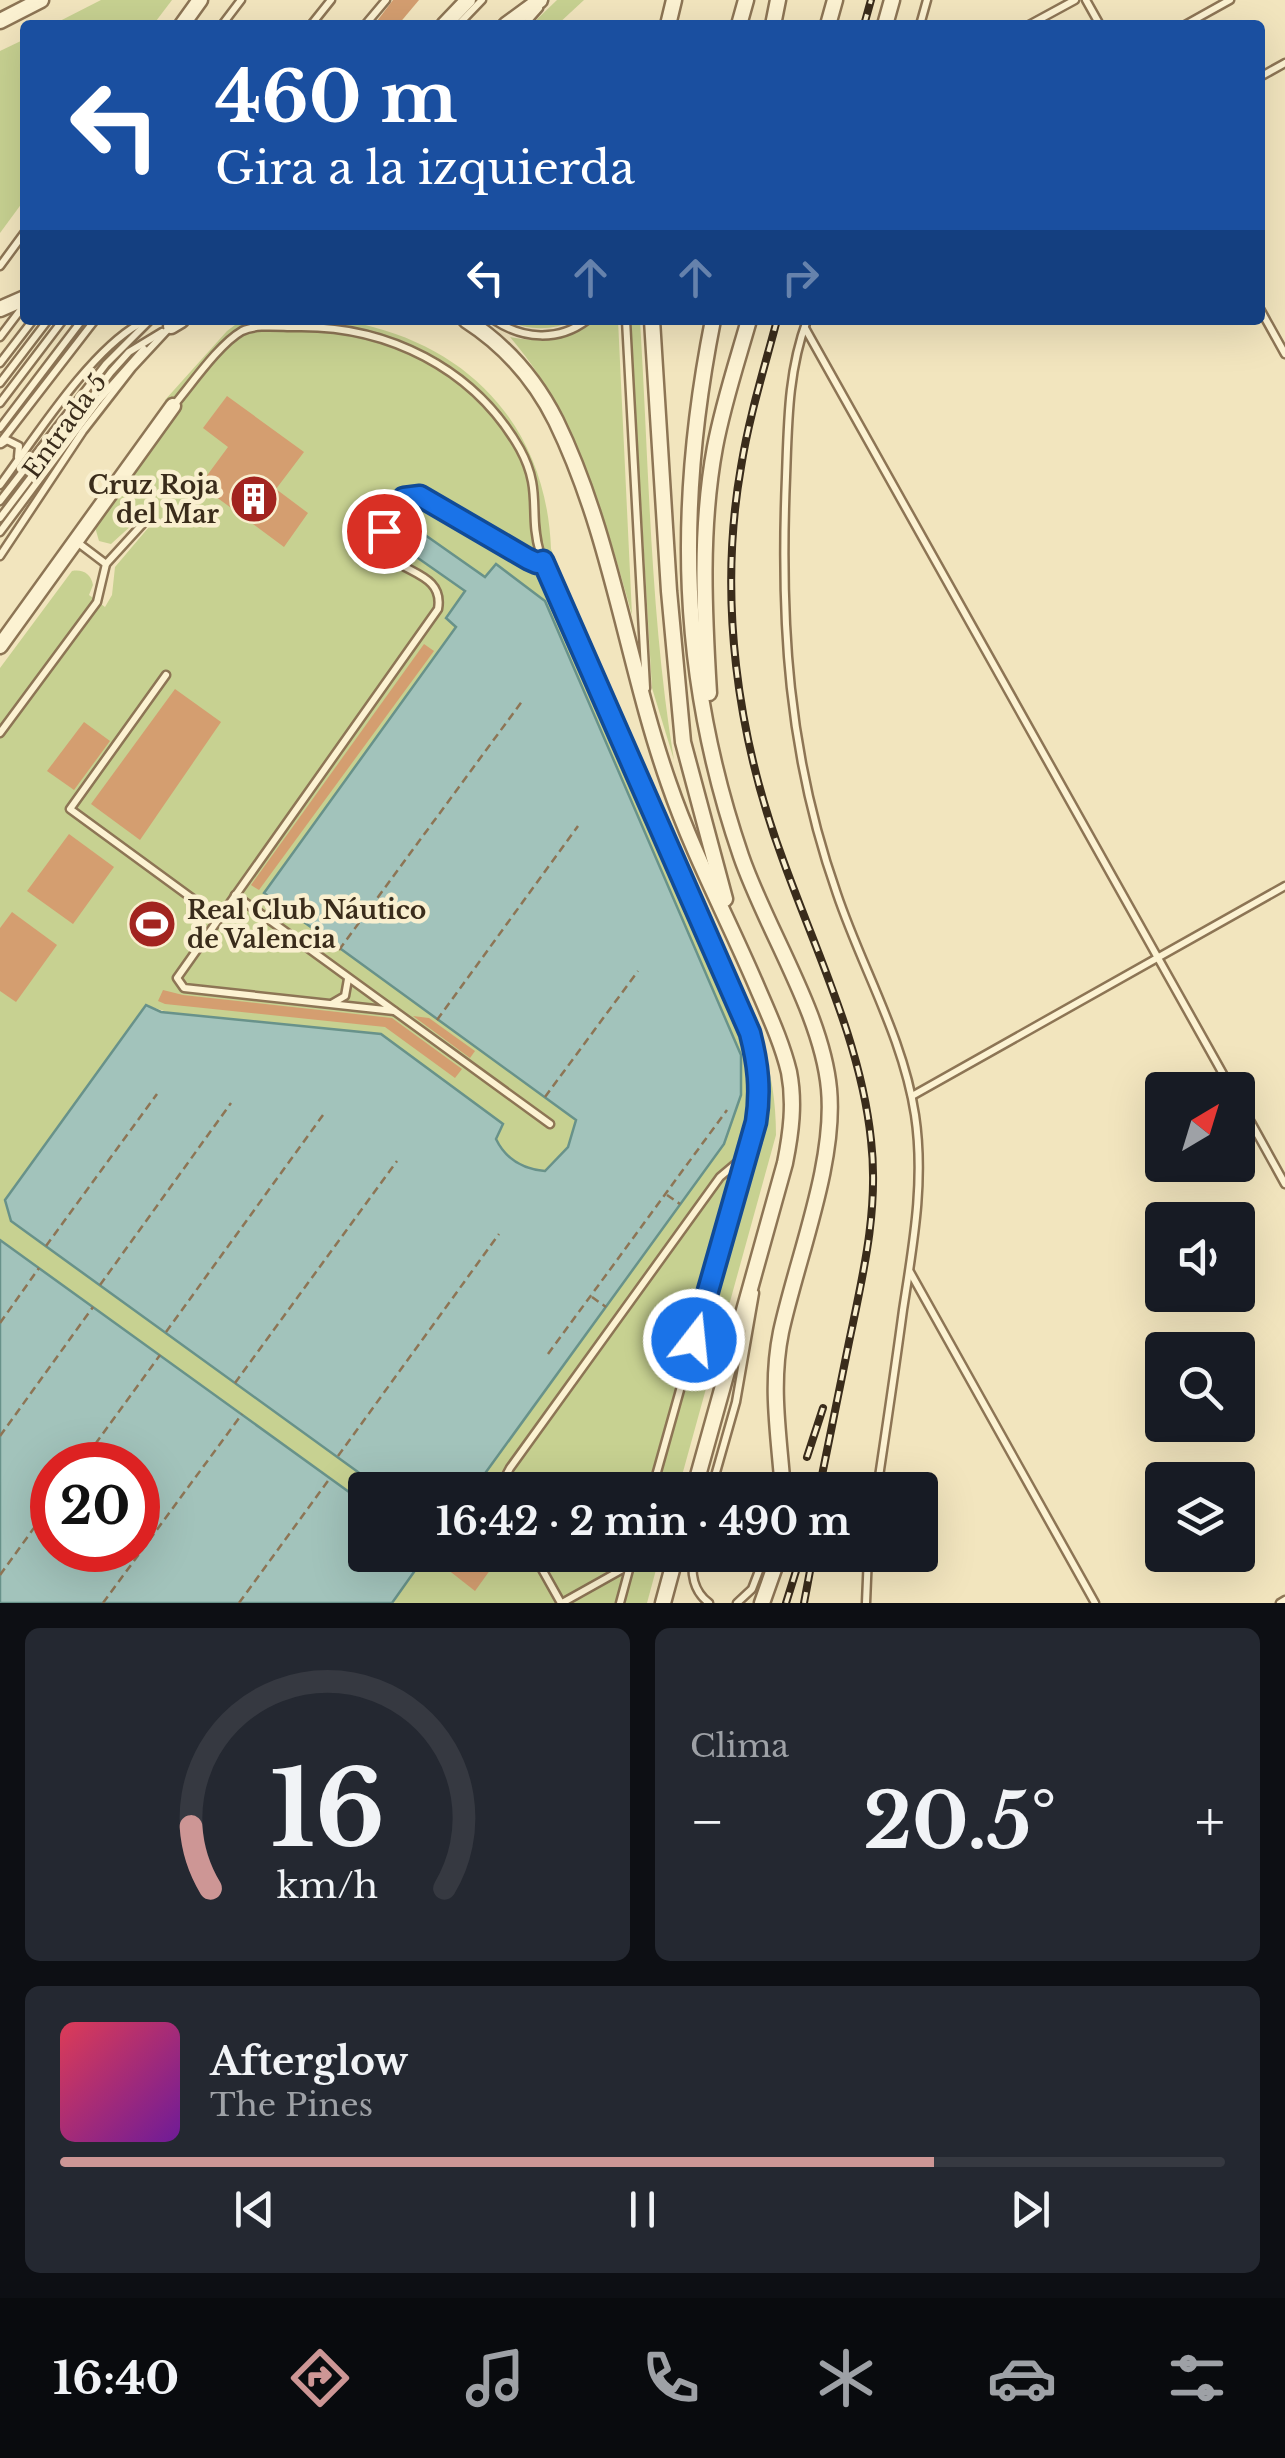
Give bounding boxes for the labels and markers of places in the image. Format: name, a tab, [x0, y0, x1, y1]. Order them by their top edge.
place label: Cruz Roja del Mar	[88, 470, 220, 530]
building icon: Cruz Roja del Mar	[228, 473, 280, 525]
pin	[342, 489, 427, 574]
place label: Real Club Náutico de Valencia	[187, 895, 426, 955]
sports icon: Real Club Náutico de Valencia	[126, 898, 178, 950]

